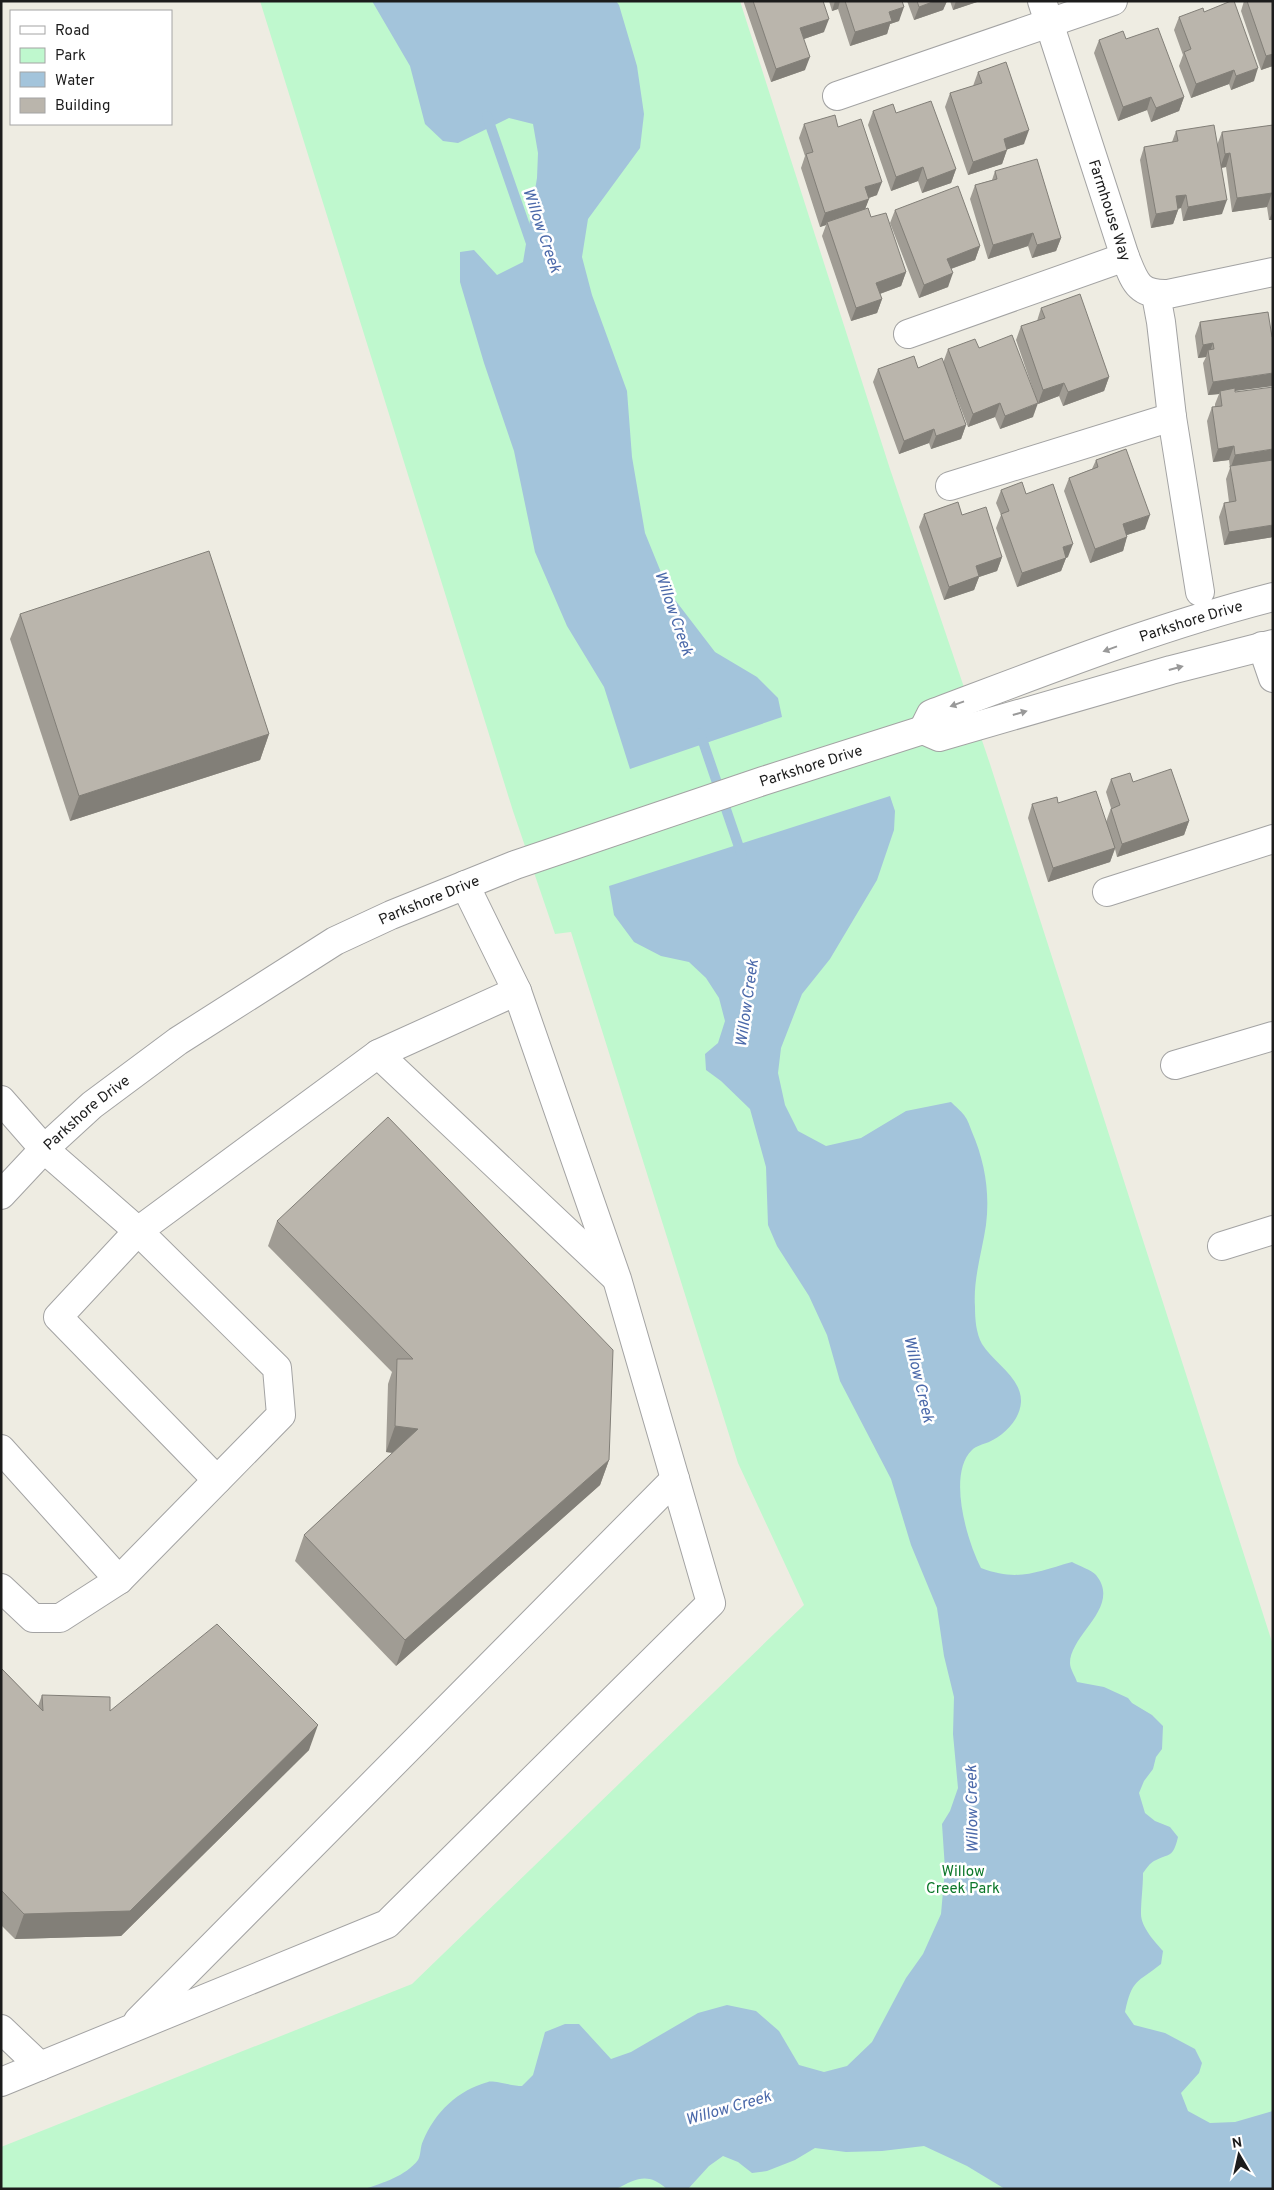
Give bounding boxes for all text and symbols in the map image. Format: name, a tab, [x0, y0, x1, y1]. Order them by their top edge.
legend	[10, 10, 172, 125]
text: Road	[55, 22, 90, 41]
text: Park	[55, 47, 86, 66]
text: Water	[55, 72, 95, 91]
text: Building	[55, 97, 110, 116]
street label: Farmhouse Way	[1083, 158, 1134, 264]
water label: Willow Creek	[517, 186, 565, 276]
water label: Willow Creek	[649, 569, 697, 659]
street label: Parkshore Drive	[1137, 598, 1245, 648]
one-way arrow	[1102, 646, 1117, 653]
one-way arrow	[1168, 664, 1183, 672]
one-way arrow	[949, 701, 964, 708]
one-way arrow	[1012, 709, 1027, 717]
street label: Parkshore Drive	[757, 742, 865, 793]
street label: Parkshore Drive	[376, 872, 483, 930]
water label: Willow Creek	[732, 957, 764, 1048]
street label: Parkshore Drive	[40, 1072, 134, 1156]
water label: Willow Creek	[898, 1334, 938, 1426]
water label: Willow Creek	[962, 1764, 984, 1853]
park label: Willow Creek Park	[926, 1863, 1000, 1899]
water label: Willow Creek	[683, 2087, 775, 2131]
north arrow	[1214, 2130, 1264, 2180]
text: N	[1231, 2134, 1244, 2153]

